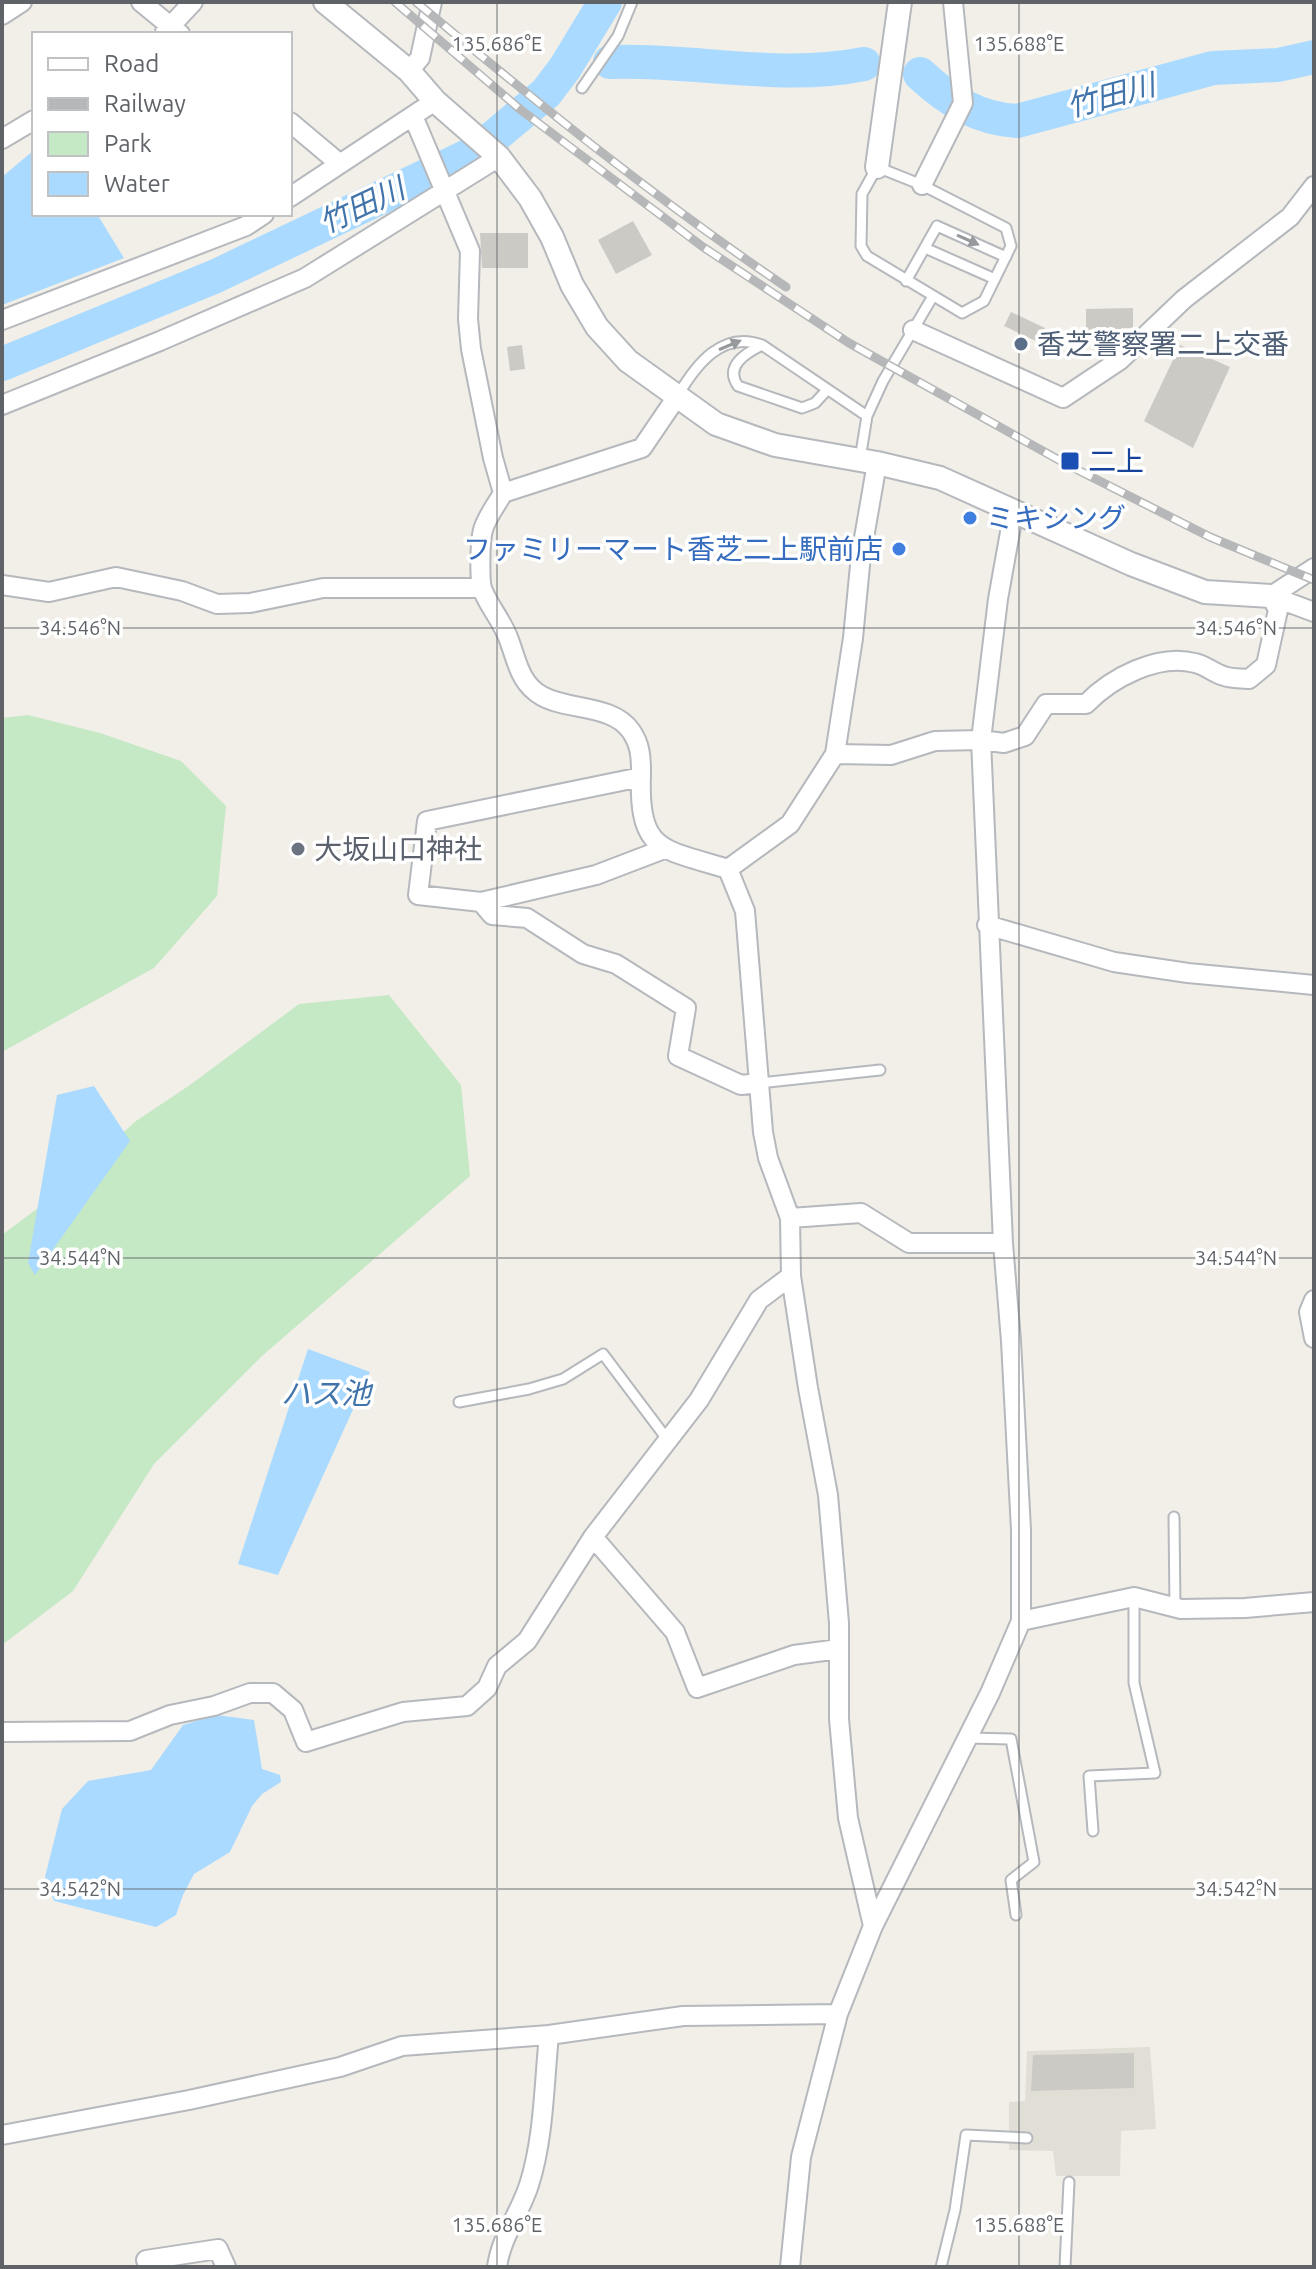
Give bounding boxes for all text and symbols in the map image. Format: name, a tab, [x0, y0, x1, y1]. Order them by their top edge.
legend	[32, 32, 292, 216]
text: 135.686°E	[452, 32, 542, 55]
text: 135.688°E	[974, 32, 1064, 55]
text: Road	[104, 50, 159, 77]
water label: 竹田川	[1063, 66, 1162, 123]
text: Railway	[104, 90, 186, 117]
text: Park	[104, 130, 152, 157]
water label: 竹田川	[314, 169, 412, 240]
text: Water	[104, 170, 170, 197]
one-way arrow	[957, 233, 980, 247]
place label: 香芝警察署二上交番	[1037, 328, 1289, 359]
marker: 香芝警察署二上交番	[1012, 335, 1030, 353]
one-way arrow	[718, 339, 742, 352]
place label: 二上	[1088, 445, 1144, 476]
marker: 二上	[1059, 450, 1081, 472]
place label: ミキシング	[986, 502, 1126, 533]
marker: ミキシング	[961, 509, 979, 527]
place label: ファミリーマート香芝二上駅前店	[463, 533, 883, 564]
marker: ファミリーマート香芝二上駅前店	[890, 540, 908, 558]
text: 34.546°N	[39, 616, 121, 639]
text: 34.546°N	[1195, 616, 1277, 639]
place label: 大坂山口神社	[314, 833, 482, 864]
marker: 大坂山口神社	[289, 840, 307, 858]
text: 34.544°N	[39, 1246, 121, 1269]
text: 34.544°N	[1195, 1246, 1277, 1269]
water label: ハス池	[281, 1376, 374, 1410]
text: 34.542°N	[39, 1877, 121, 1900]
text: 34.542°N	[1195, 1877, 1277, 1900]
text: 135.686°E	[452, 2213, 542, 2236]
text: 135.688°E	[974, 2213, 1064, 2236]

